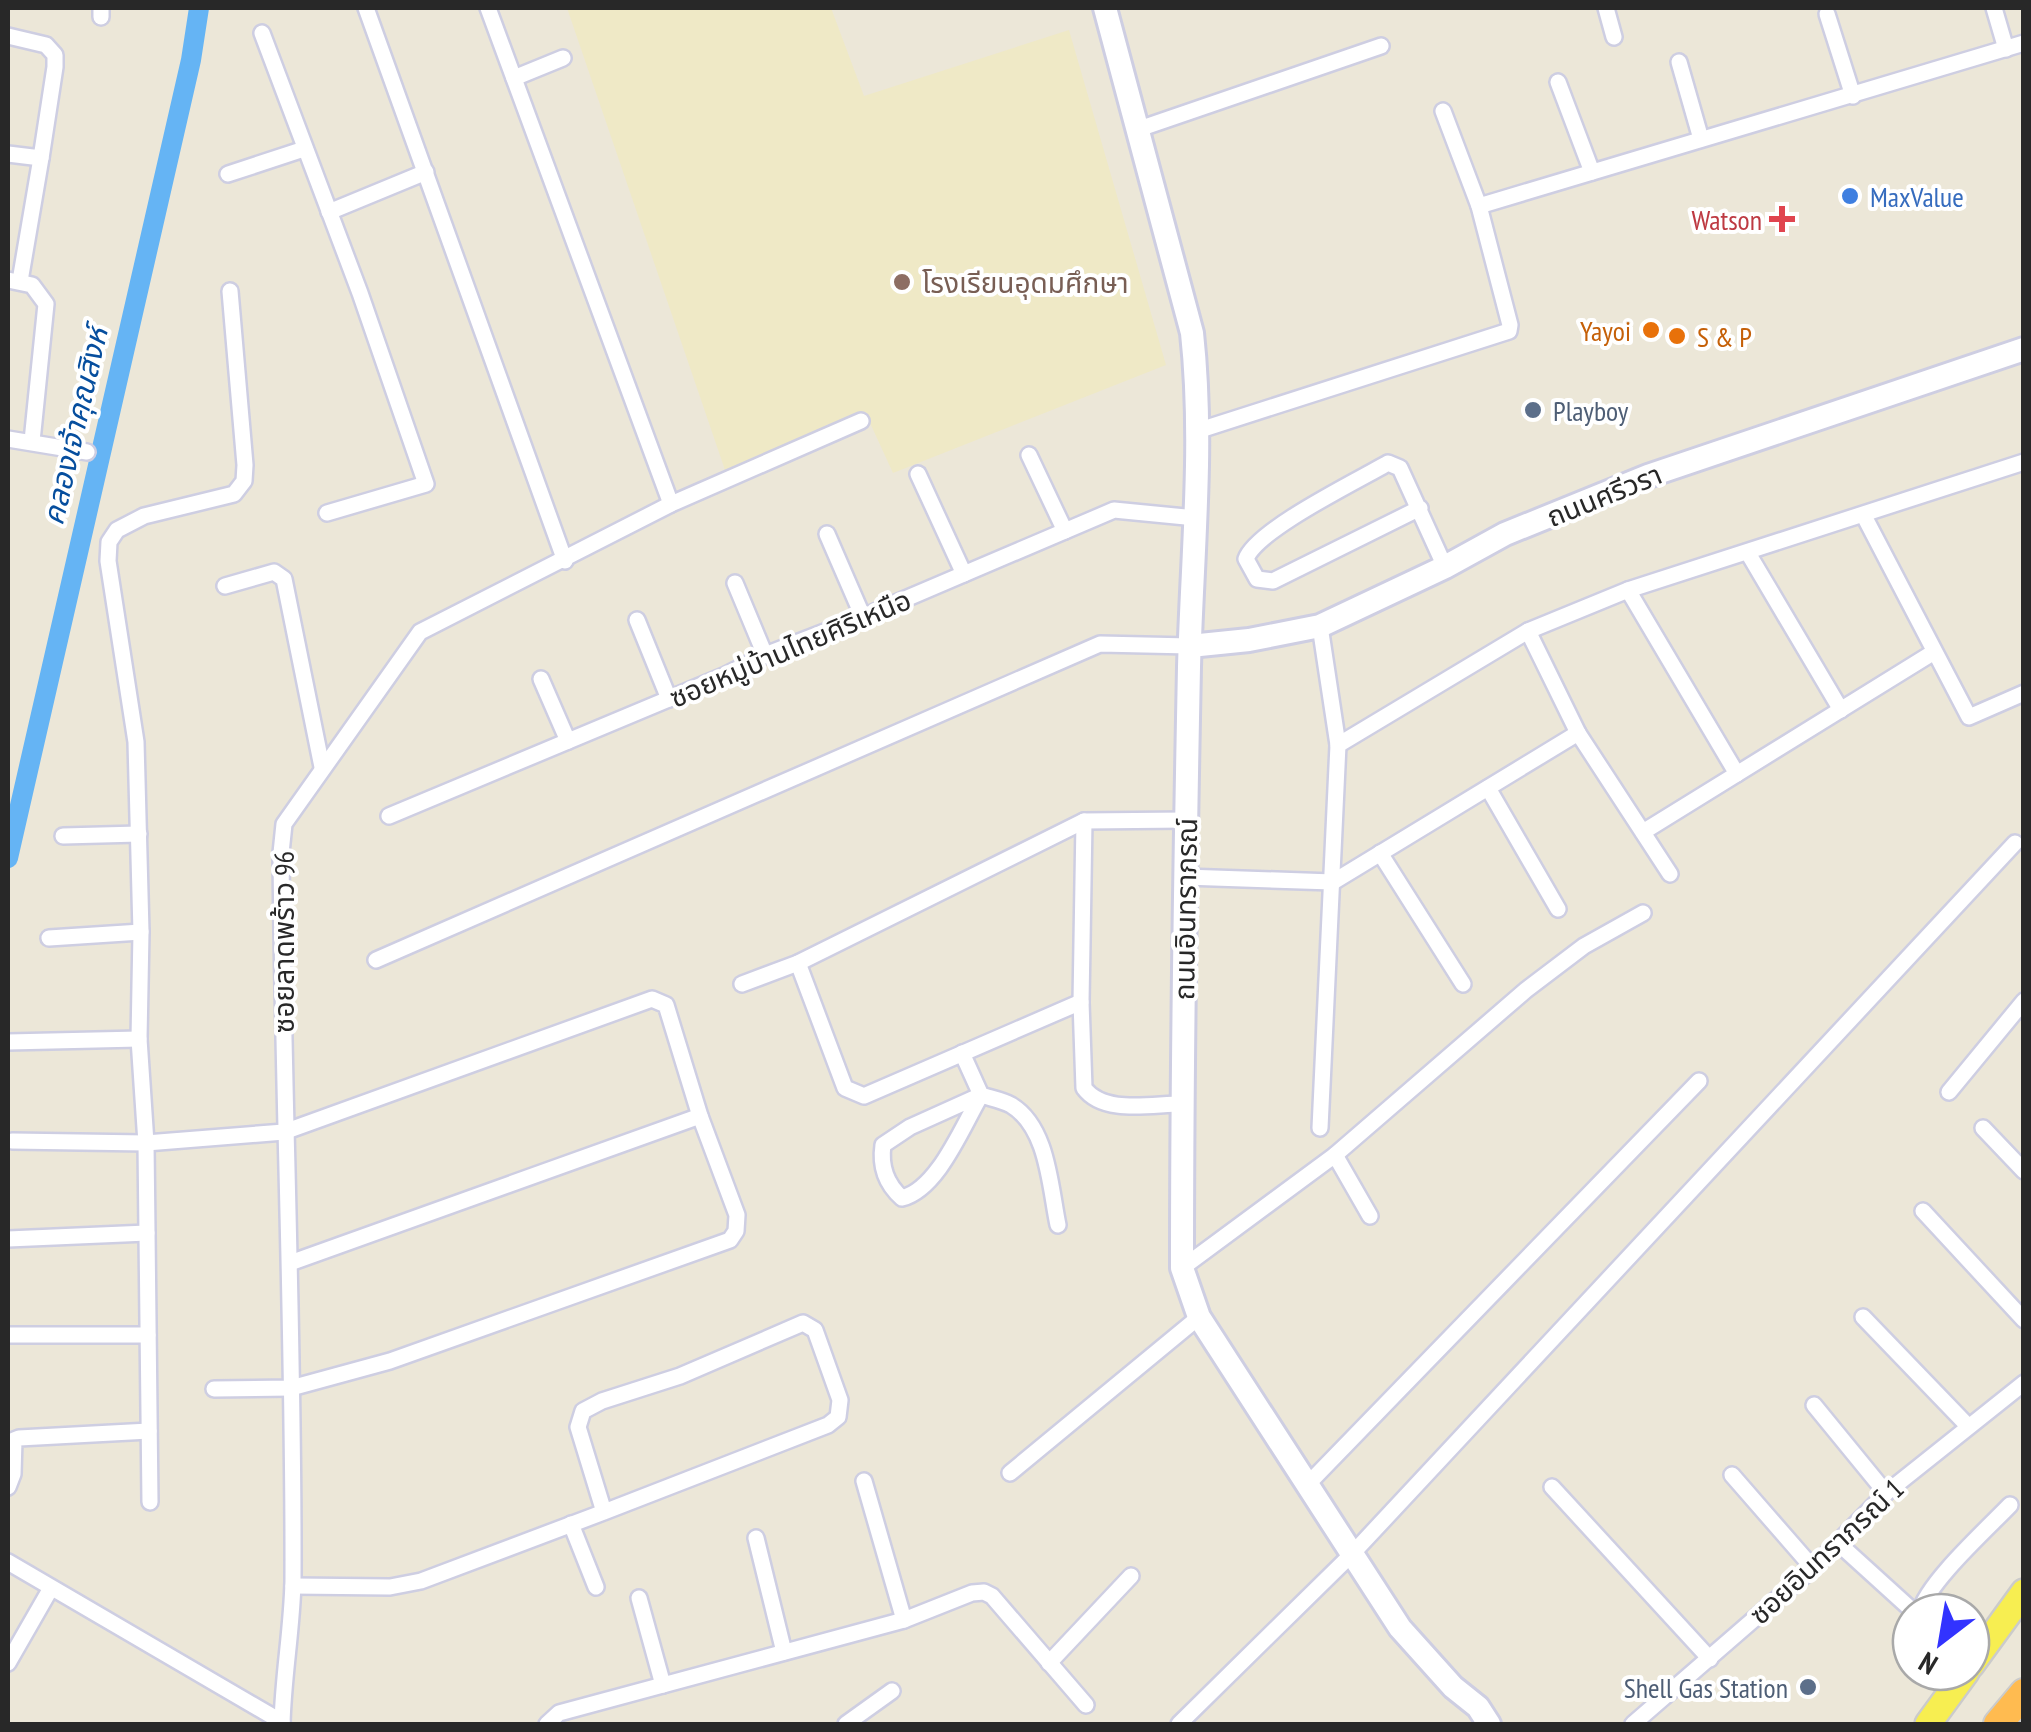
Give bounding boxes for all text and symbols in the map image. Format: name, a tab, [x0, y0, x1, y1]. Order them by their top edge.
place label: MaxValue	[1870, 178, 1964, 215]
marker: MaxValue	[1839, 185, 1861, 207]
place label: Watson	[1691, 201, 1762, 238]
marker: Watson	[1771, 208, 1793, 230]
place label: โรงเรียนอุดมศึกษา	[922, 264, 1129, 301]
marker: โรงเรียนอุดมศึกษา	[891, 271, 913, 293]
place label: Yayoi	[1580, 312, 1631, 349]
water label: คลองเจ้าคุณสิงห์	[32, 318, 117, 529]
place label: S & P	[1697, 318, 1752, 355]
marker: Yayoi	[1640, 319, 1662, 341]
marker: S & P	[1666, 325, 1688, 347]
place label: Playboy	[1553, 392, 1629, 429]
marker: Playboy	[1522, 399, 1544, 421]
street label: ถนนศรีวรา	[1541, 455, 1667, 535]
street label: ซอยหมู่บ้านไทยศิริเหนือ	[664, 580, 916, 716]
street label: ถนนอินทราภรณ์	[1165, 817, 1205, 1001]
street label: ซอยลาดพร้าว 96	[265, 851, 302, 1033]
street label: ซอยอินทราภรณ์ 1	[1741, 1470, 1911, 1632]
north arrow	[1891, 1592, 1991, 1692]
text: N	[1912, 1644, 1944, 1684]
place label: Shell Gas Station	[1624, 1669, 1788, 1706]
marker: Shell Gas Station	[1797, 1676, 1819, 1698]

